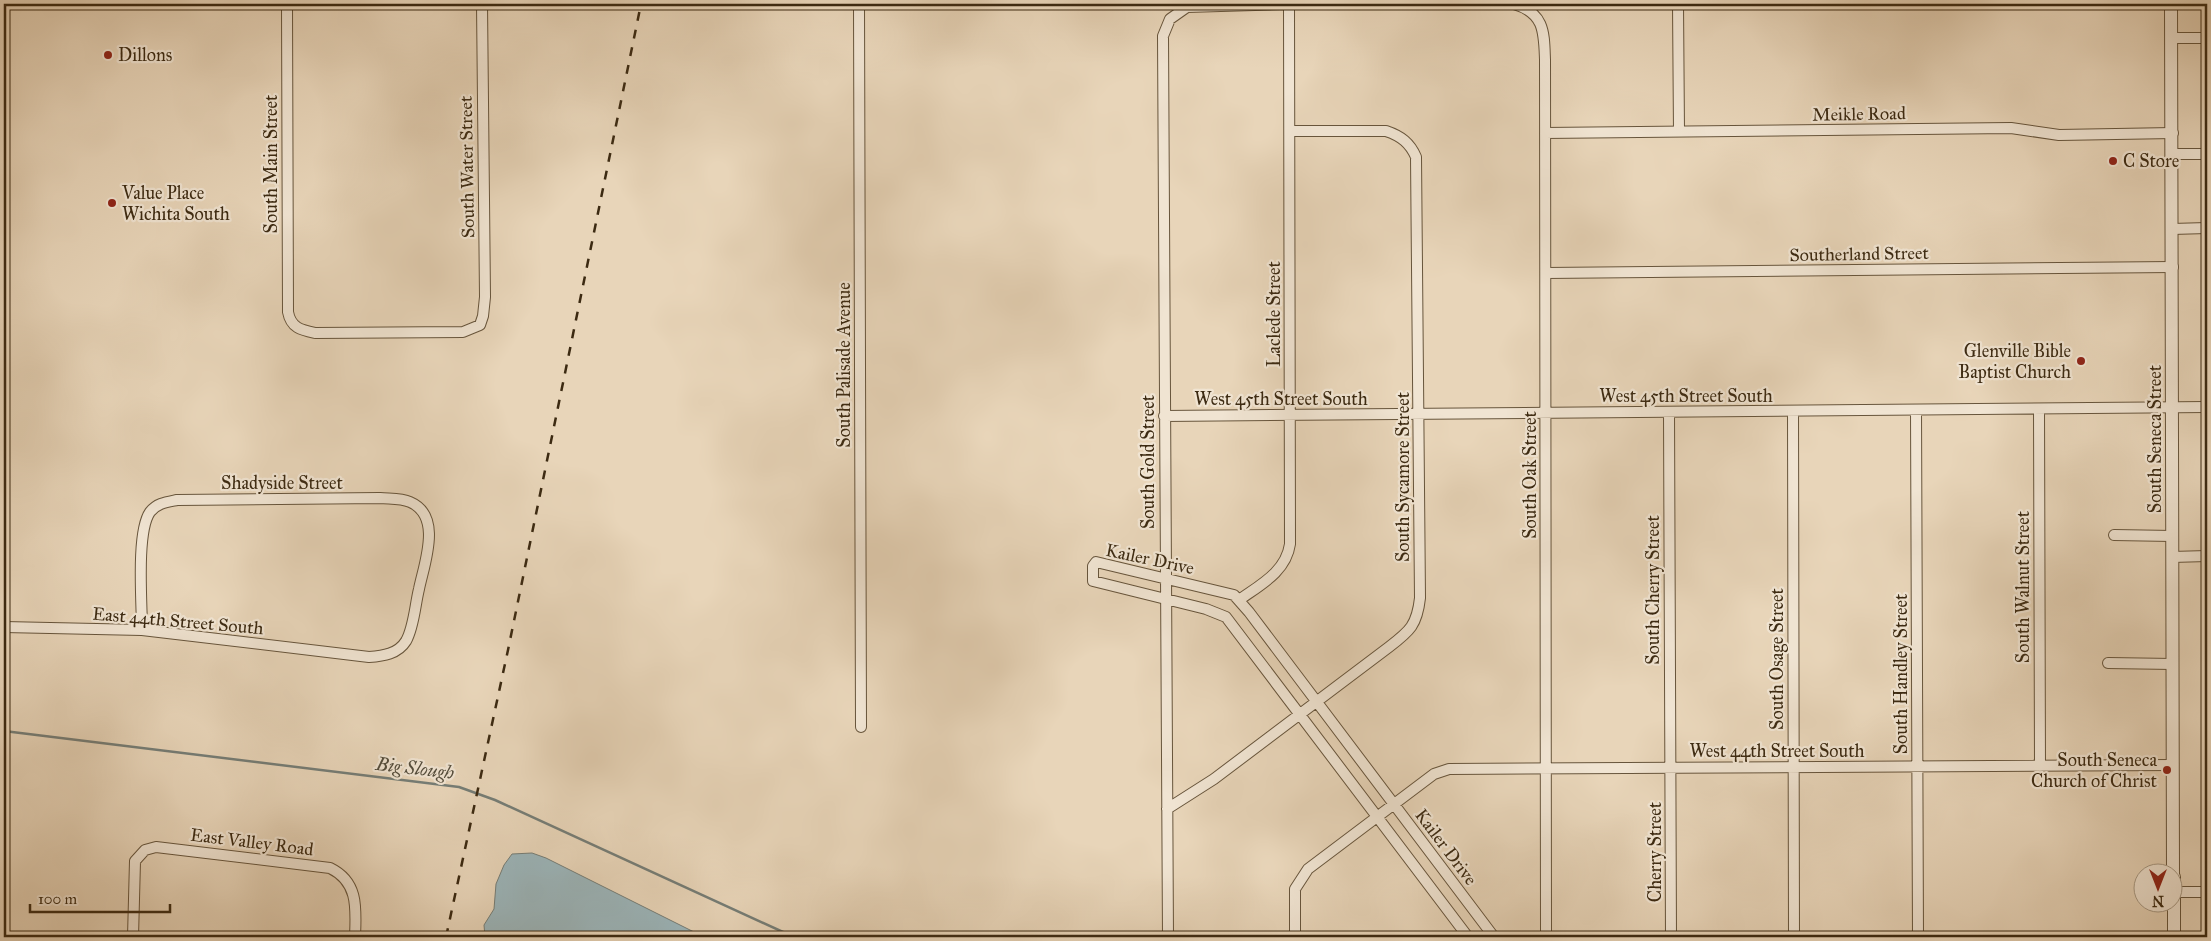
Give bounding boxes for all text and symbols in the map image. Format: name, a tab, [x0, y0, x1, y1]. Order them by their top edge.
place label: Dillons	[118, 44, 172, 66]
marker: Dillons	[102, 49, 114, 61]
street label: South Main Street	[260, 94, 282, 233]
street label: South Water Street	[455, 95, 479, 238]
street label: Meikle Road	[1812, 102, 1906, 126]
place label: C Store	[2123, 150, 2179, 172]
marker: C Store	[2107, 155, 2119, 167]
place label: Value Place Wichita South	[121, 182, 230, 225]
marker: Value Place Wichita South	[106, 197, 118, 209]
street label: Southerland Street	[1789, 242, 1930, 266]
street label: Laclede Street	[1263, 260, 1285, 367]
street label: South Palisade Avenue	[833, 282, 855, 448]
place label: Glenville Bible Baptist Church	[1958, 340, 2071, 383]
marker: Glenville Bible Baptist Church	[2075, 355, 2087, 367]
street label: South Seneca Street	[2144, 364, 2166, 513]
street label: West 45th Street South	[1599, 385, 1773, 407]
street label: West 45th Street South	[1194, 388, 1368, 410]
street label: South Sycamore Street	[1392, 391, 1414, 562]
street label: South Gold Street	[1137, 394, 1159, 529]
street label: South Oak Street	[1519, 411, 1541, 539]
street label: Shadyside Street	[221, 472, 344, 494]
street label: South Walnut Street	[2012, 510, 2034, 663]
street label: South Cherry Street	[1642, 515, 1664, 665]
street label: Kailer Drive	[1104, 539, 1196, 579]
street label: South Osage Street	[1766, 587, 1789, 730]
street label: South Handley Street	[1890, 593, 1912, 754]
street label: East 44th Street South	[91, 603, 265, 639]
street label: West 44th Street South	[1689, 740, 1865, 762]
place label: South Seneca Church of Christ	[2031, 749, 2158, 792]
water label: Big Slough	[374, 752, 455, 784]
marker: South Seneca Church of Christ	[2161, 764, 2173, 776]
street label: Cherry Street	[1644, 801, 1666, 902]
street label: Kailer Drive	[1410, 804, 1482, 890]
street label: East Valley Road	[189, 824, 315, 860]
north arrow	[2134, 864, 2184, 914]
scale bar	[30, 881, 170, 913]
text: 100 m	[38, 890, 78, 908]
text: N	[2152, 892, 2164, 909]

